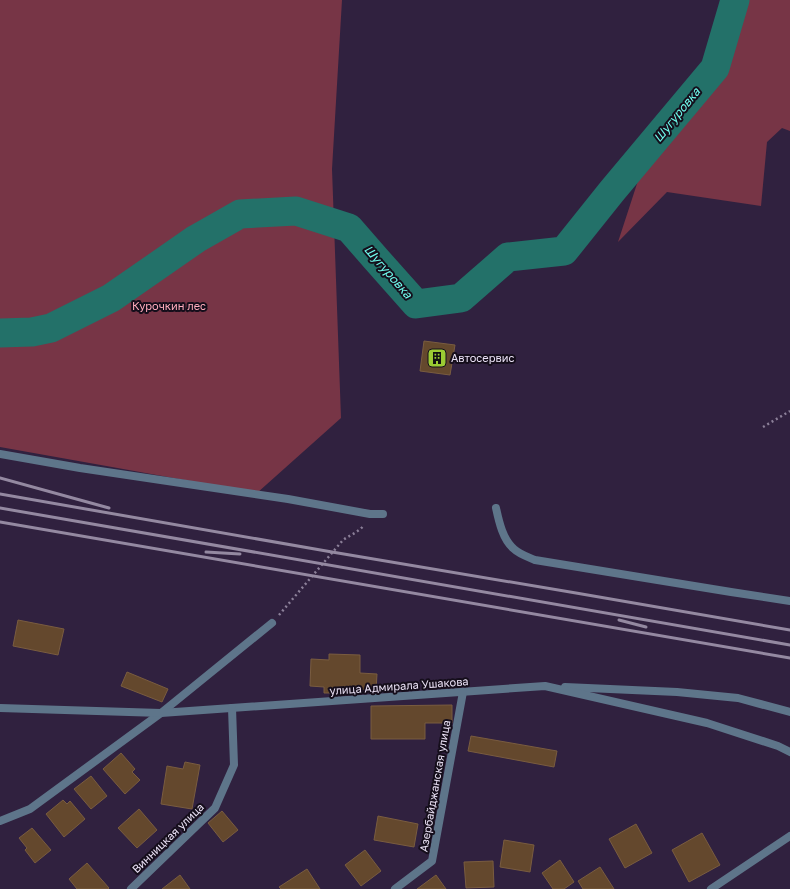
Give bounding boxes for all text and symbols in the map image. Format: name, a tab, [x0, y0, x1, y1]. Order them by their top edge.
water label: Шугуровка	[650, 83, 704, 145]
water label: Шугуровка	[361, 242, 416, 302]
park label: Курочкин лес	[132, 299, 206, 312]
building icon: Автосервис	[426, 347, 448, 369]
place label: Автосервис	[451, 351, 514, 364]
street label: улица Адмирала Ушакова	[329, 674, 469, 697]
street label: Азербайджанская улица	[416, 719, 453, 853]
street label: Винницкая улица	[129, 800, 206, 875]

